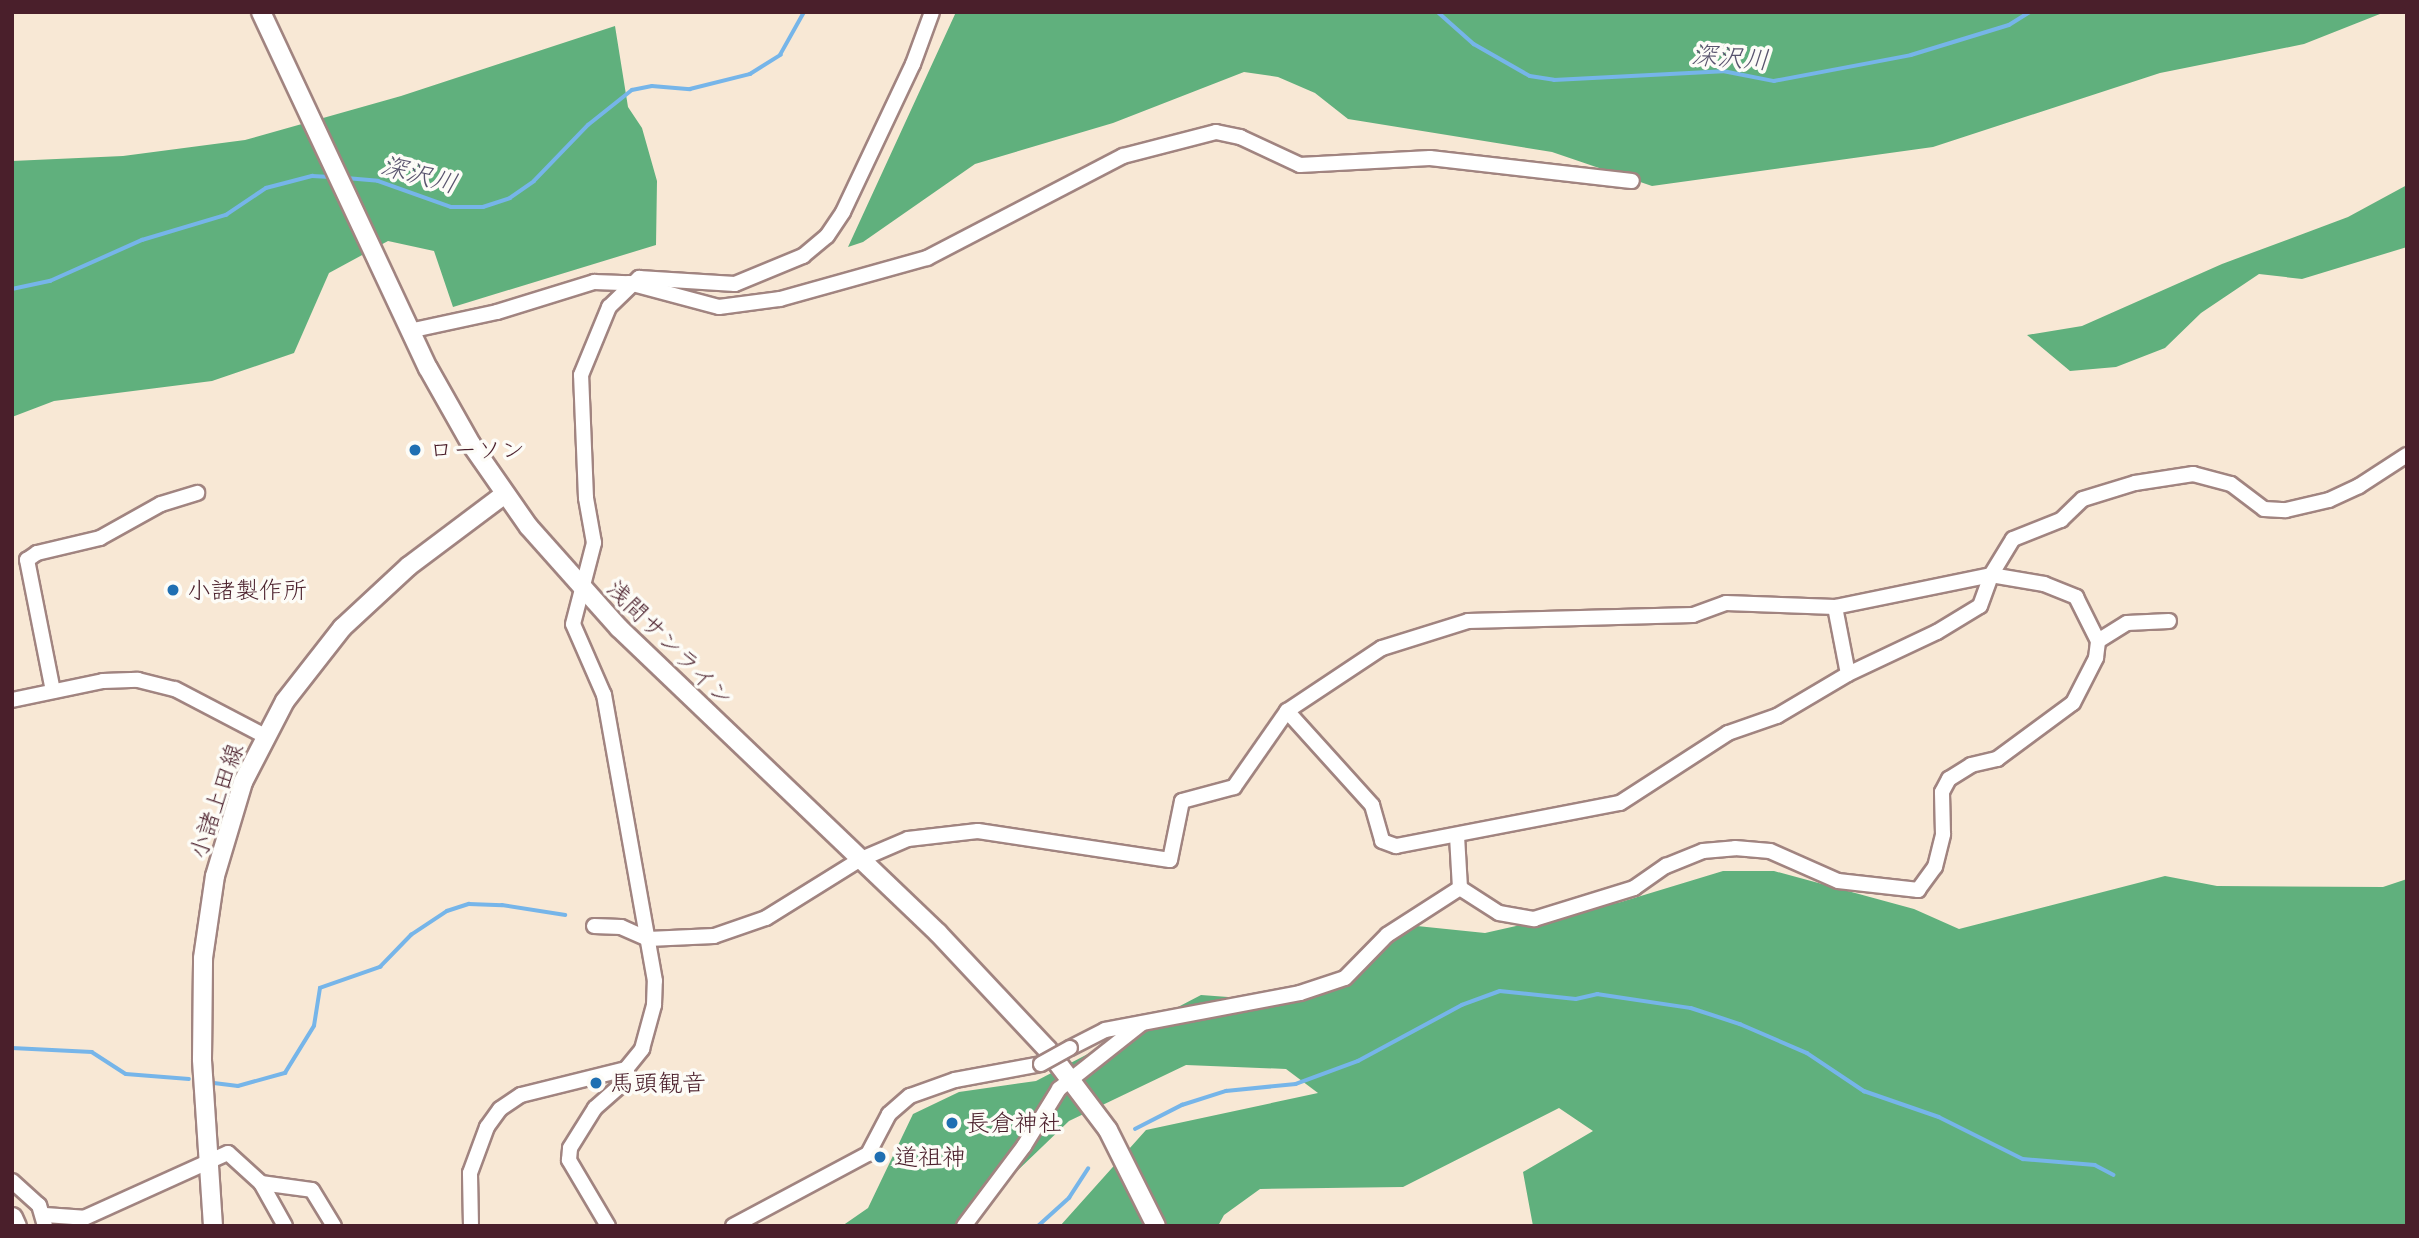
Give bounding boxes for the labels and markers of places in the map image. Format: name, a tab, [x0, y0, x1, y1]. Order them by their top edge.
place label: ローソン	[429, 436, 525, 464]
marker: ローソン	[407, 442, 423, 458]
place label: 小諸製作所	[187, 576, 307, 604]
marker: 小諸製作所	[165, 582, 181, 598]
place label: 馬頭観音	[610, 1069, 706, 1097]
marker: 馬頭観音	[588, 1075, 604, 1091]
place label: 長倉神社	[966, 1109, 1062, 1137]
marker: 長倉神社	[944, 1115, 960, 1131]
place label: 道祖神	[894, 1143, 966, 1171]
marker: 道祖神	[872, 1149, 888, 1165]

